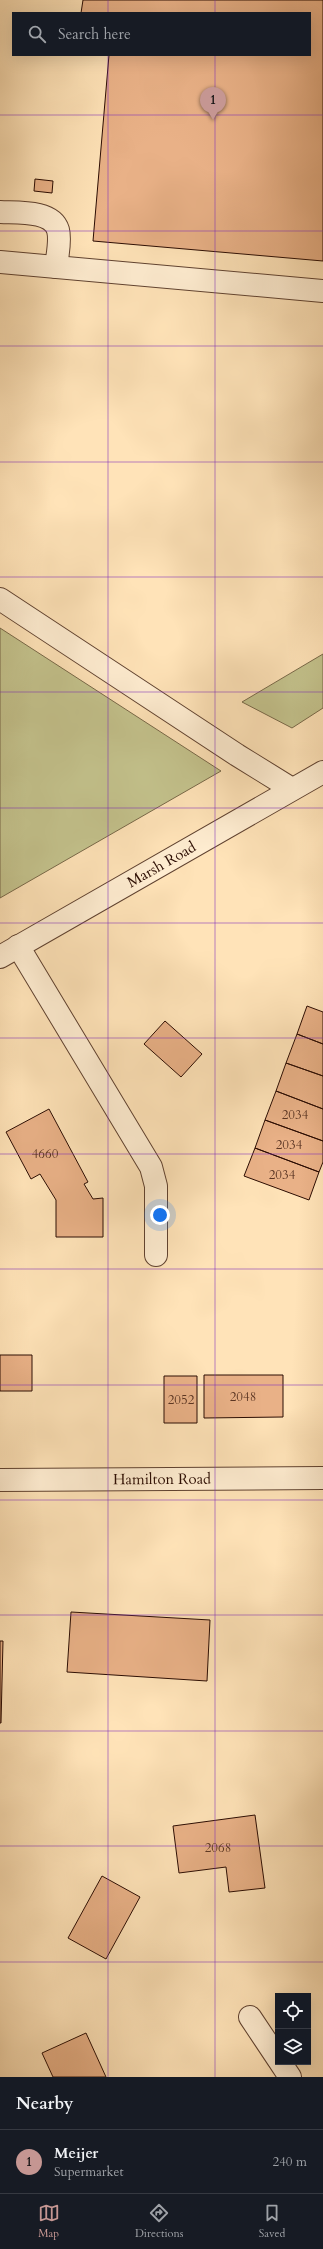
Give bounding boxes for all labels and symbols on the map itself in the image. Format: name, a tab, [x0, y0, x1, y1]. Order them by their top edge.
pin: 1	[200, 87, 226, 120]
street label: Marsh Road	[123, 837, 200, 892]
house number: 2034	[282, 1106, 309, 1124]
house number: 2034	[276, 1136, 303, 1154]
house number: 4660	[32, 1145, 59, 1163]
house number: 2034	[269, 1166, 296, 1184]
your location	[150, 1205, 170, 1225]
house number: 2048	[230, 1388, 256, 1406]
house number: 2052	[168, 1391, 195, 1409]
street label: Hamilton Road	[113, 1469, 211, 1489]
house number: 2068	[205, 1839, 231, 1857]

